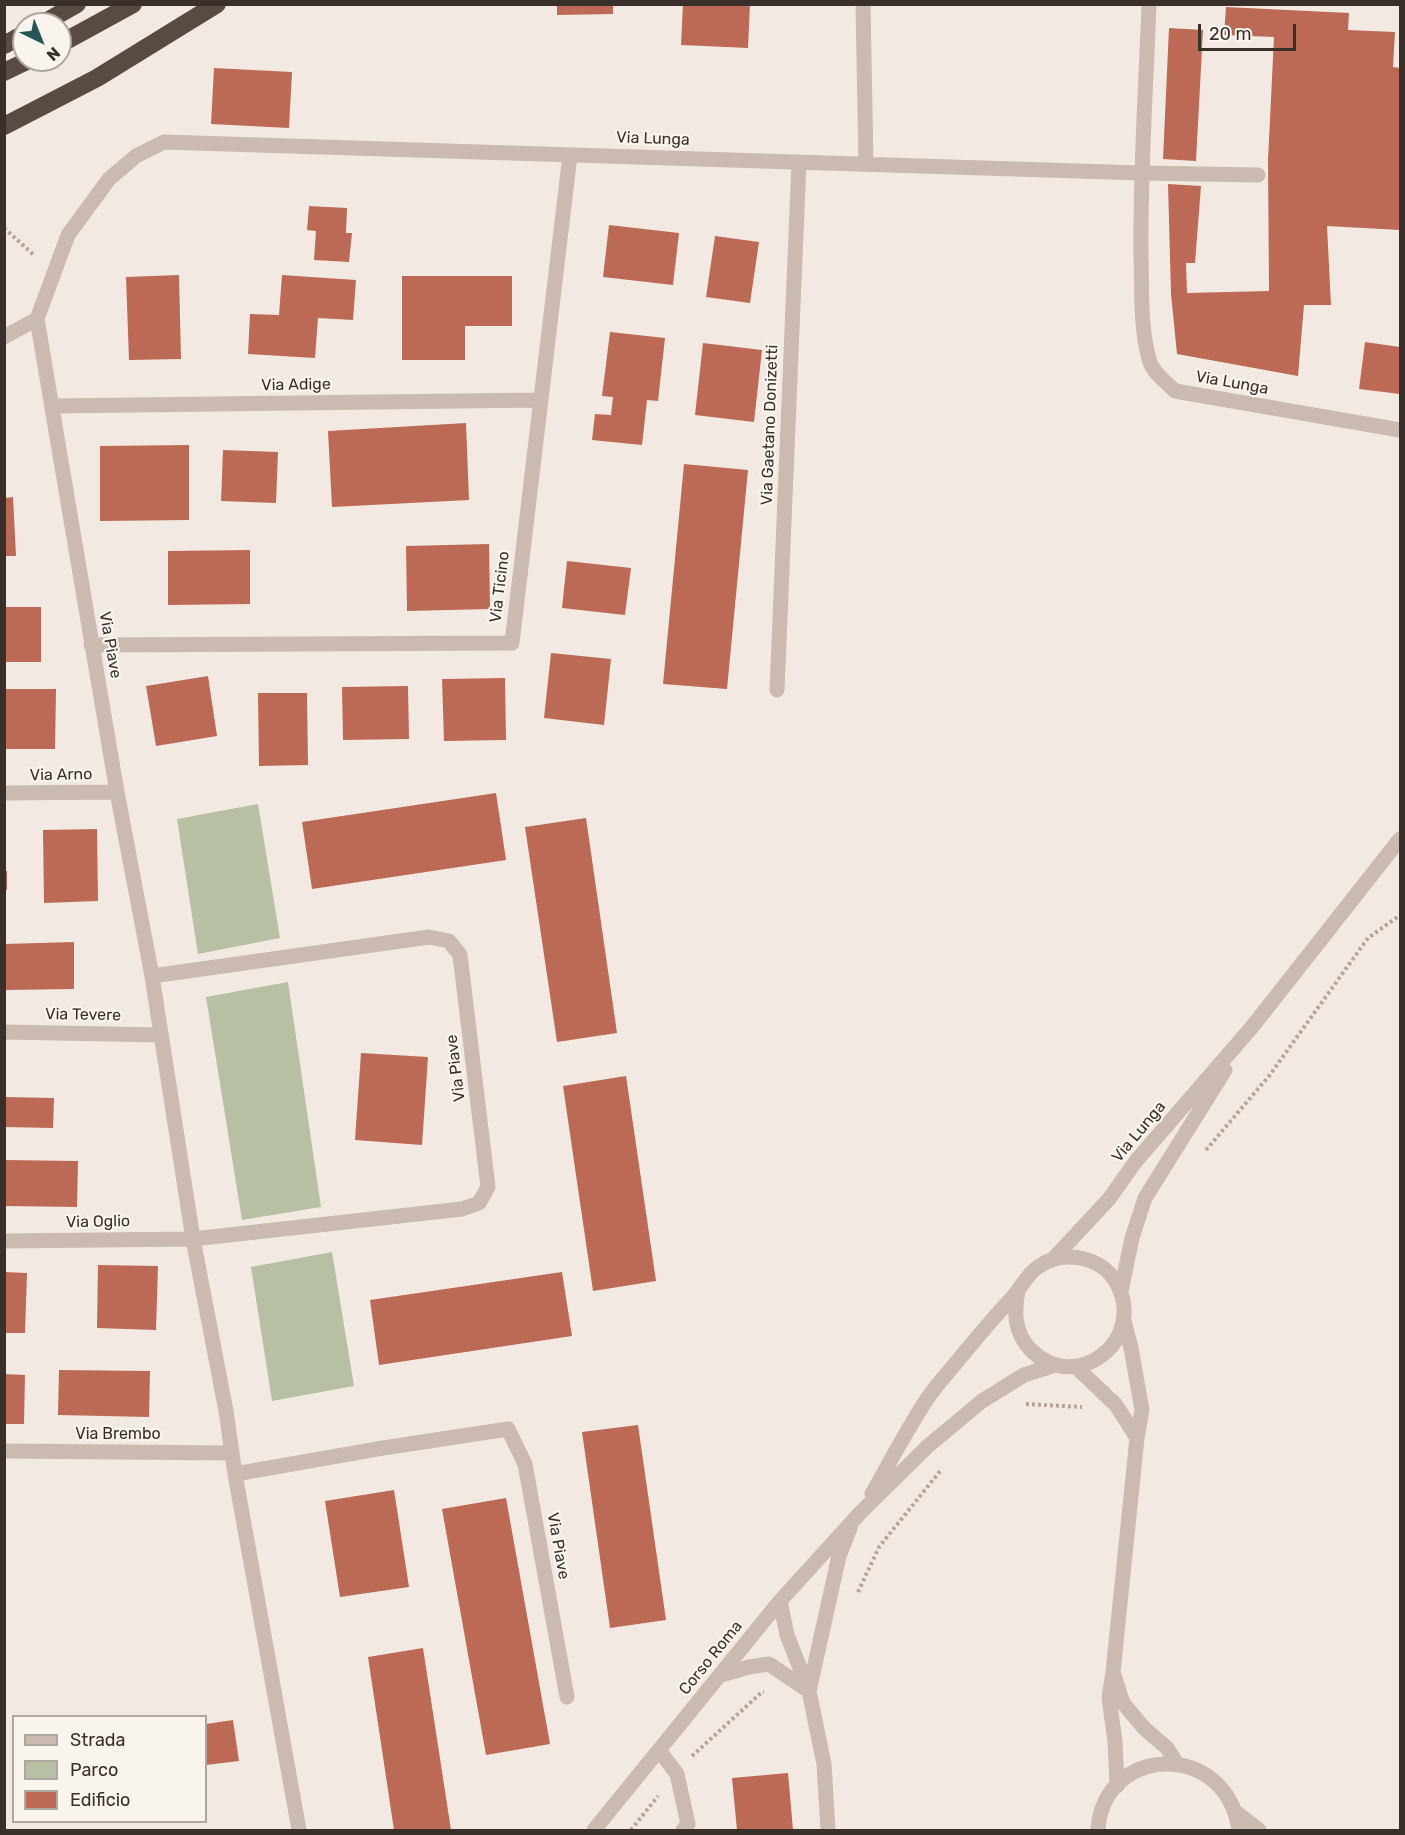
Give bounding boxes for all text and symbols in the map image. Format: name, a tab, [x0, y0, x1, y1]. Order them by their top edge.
north arrow	[12, 12, 72, 72]
scale bar	[1201, 12, 1298, 50]
text: 20 m	[1209, 23, 1251, 45]
text: N	[43, 43, 64, 65]
street label: Via Lunga	[616, 128, 690, 150]
street label: Via Gaetano Donizetti	[758, 344, 782, 506]
street label: Via Lunga	[1194, 367, 1270, 399]
street label: Via Adige	[261, 375, 331, 395]
street label: Via Ticino	[486, 550, 514, 624]
street label: Via Piave	[95, 610, 125, 680]
street label: Via Arno	[29, 765, 93, 785]
street label: Via Tevere	[45, 1005, 121, 1025]
street label: Via Piave	[442, 1033, 470, 1103]
street label: Via Lunga	[1108, 1098, 1170, 1166]
street label: Via Oglio	[66, 1212, 130, 1232]
street label: Via Brembo	[75, 1424, 161, 1444]
street label: Via Piave	[543, 1511, 573, 1581]
street label: Corso Roma	[675, 1617, 747, 1699]
legend	[12, 1715, 207, 1823]
text: Strada	[70, 1729, 126, 1751]
text: Parco	[70, 1759, 118, 1781]
text: Edificio	[70, 1789, 130, 1811]

